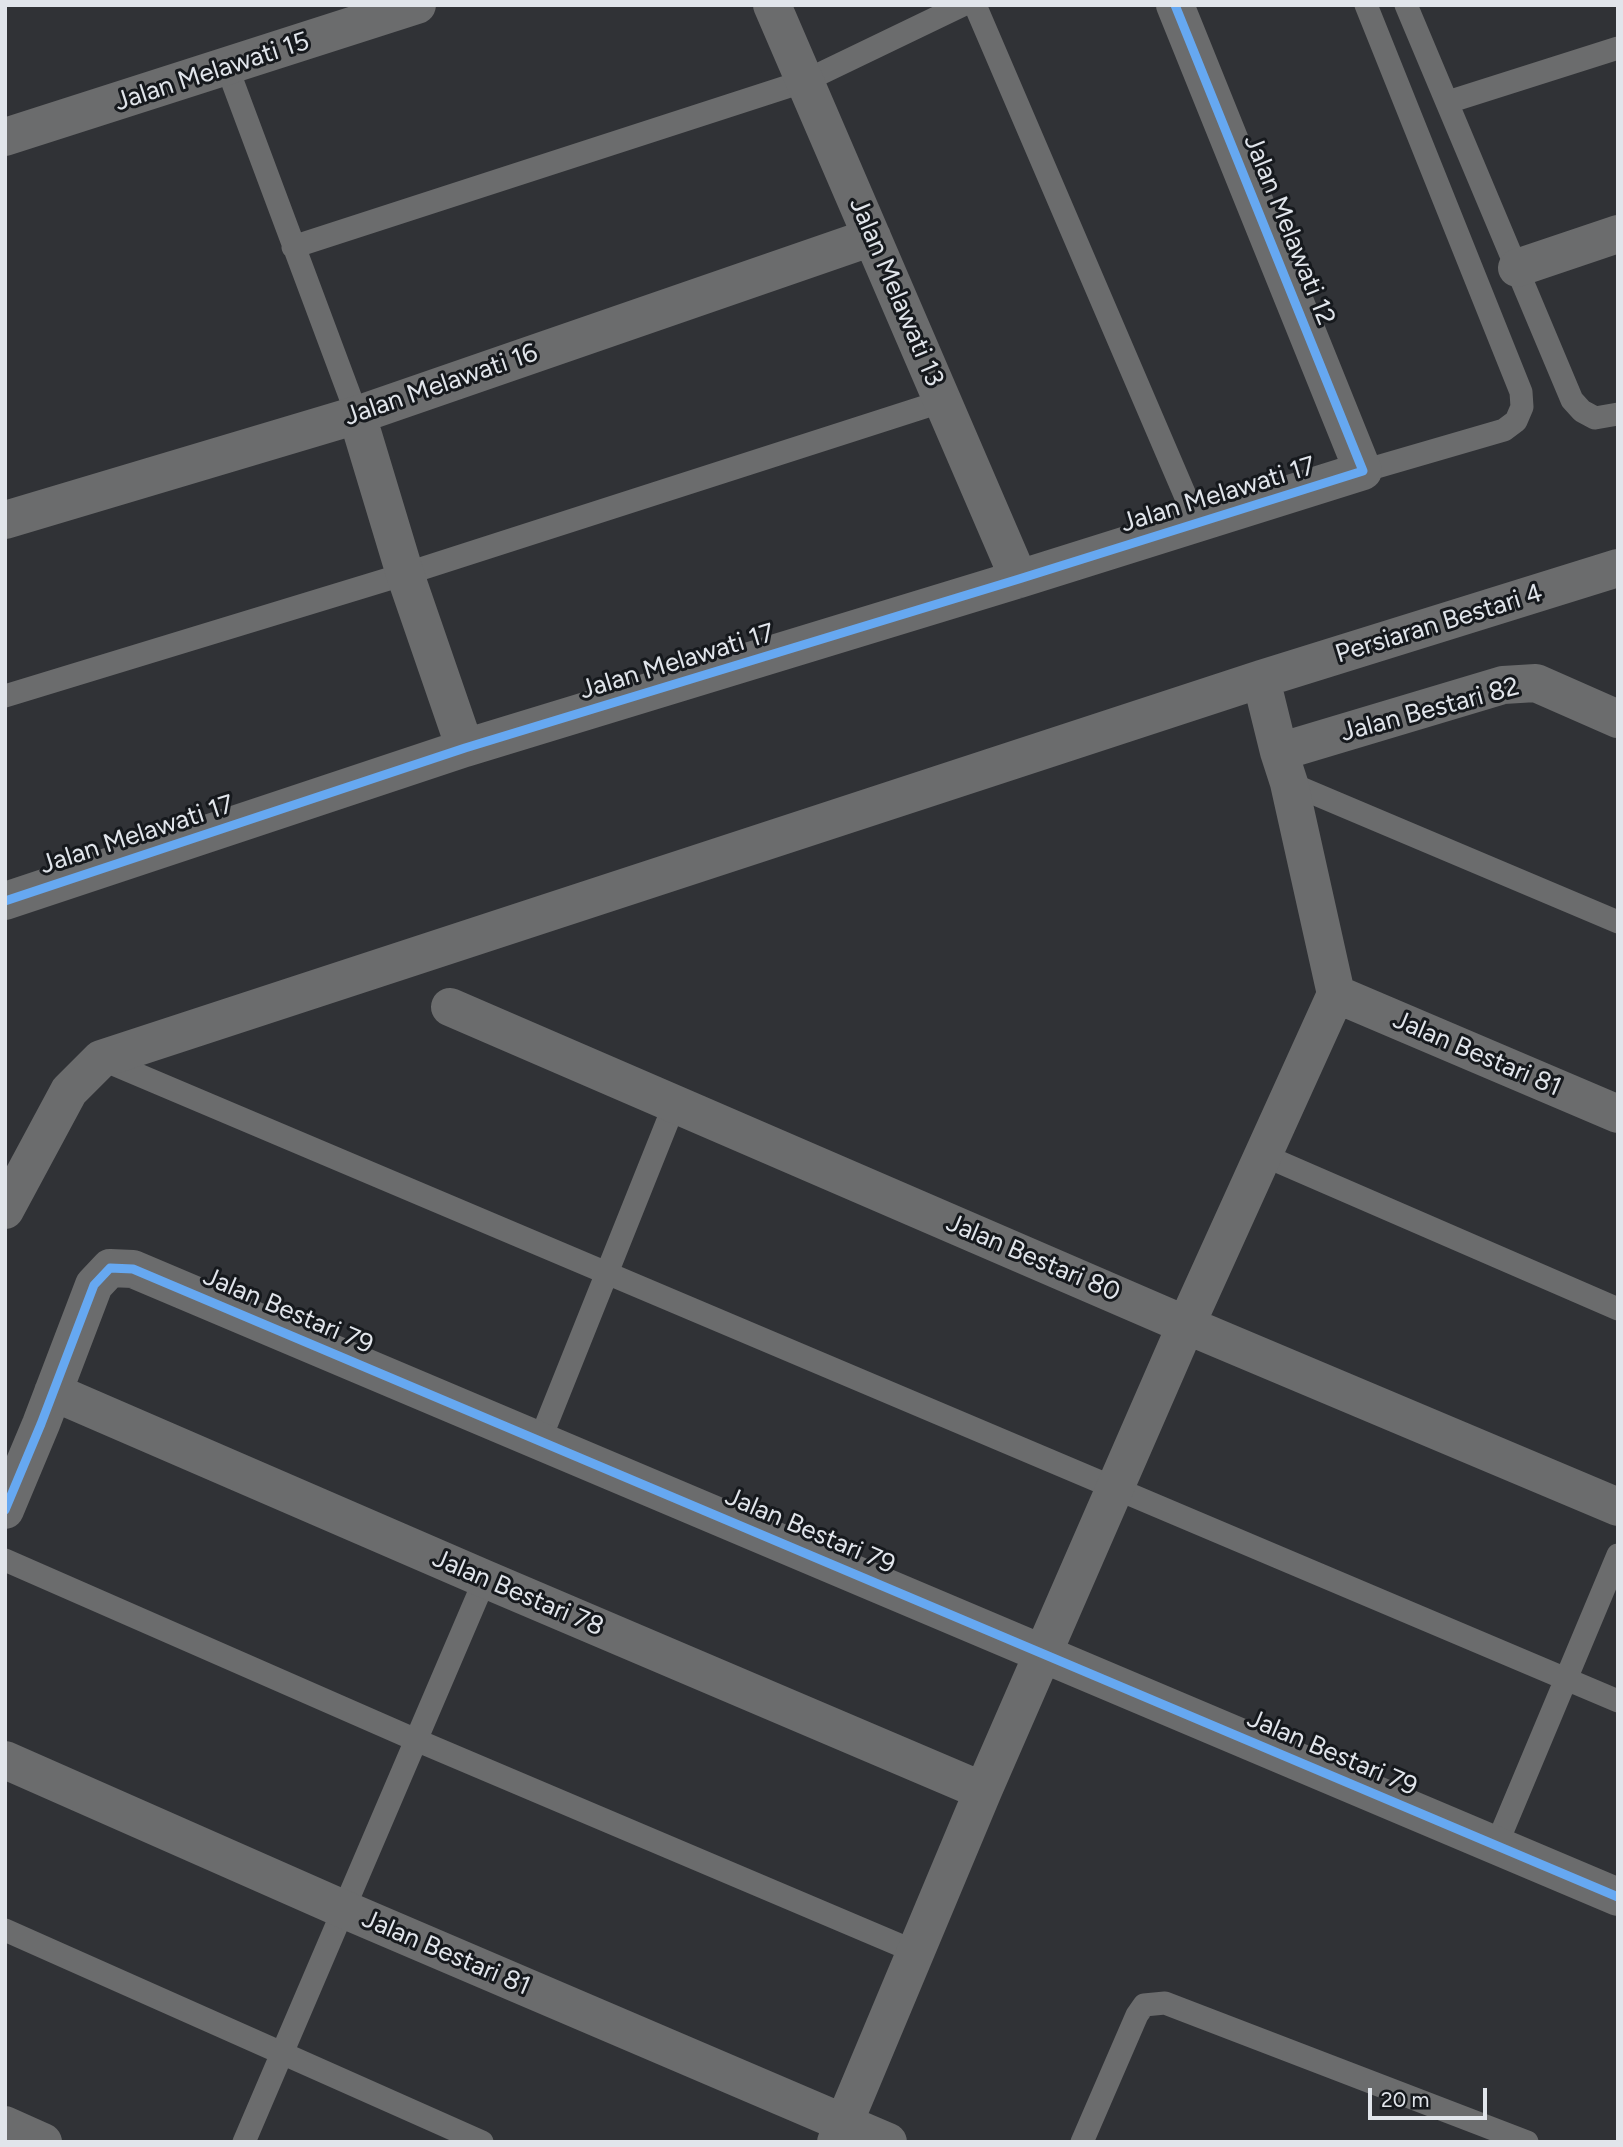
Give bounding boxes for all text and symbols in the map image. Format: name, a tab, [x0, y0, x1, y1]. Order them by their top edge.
street label: Jalan Melawati 15	[111, 26, 313, 118]
street label: Jalan Melawati 12	[1237, 130, 1341, 330]
street label: Jalan Melawati 13	[842, 193, 950, 391]
street label: Jalan Melawati 16	[340, 337, 542, 433]
street label: Jalan Melawati 17	[1117, 451, 1319, 539]
street label: Persiaran Bestari 4	[1332, 578, 1546, 670]
street label: Jalan Melawati 17	[576, 618, 778, 706]
street label: Jalan Bestari 82	[1337, 671, 1523, 749]
street label: Jalan Melawati 17	[36, 789, 238, 881]
street label: Jalan Bestari 81	[1388, 1005, 1566, 1103]
street label: Jalan Bestari 80	[941, 1207, 1125, 1309]
street label: Jalan Bestari 79	[198, 1261, 378, 1361]
street label: Jalan Bestari 79	[720, 1481, 900, 1581]
street label: Jalan Bestari 78	[428, 1543, 608, 1643]
street label: Jalan Bestari 79	[1242, 1703, 1422, 1803]
street label: Jalan Bestari 81	[357, 1904, 535, 2002]
scale bar	[1371, 2074, 1490, 2118]
text: 20 m	[1381, 2087, 1429, 2112]

